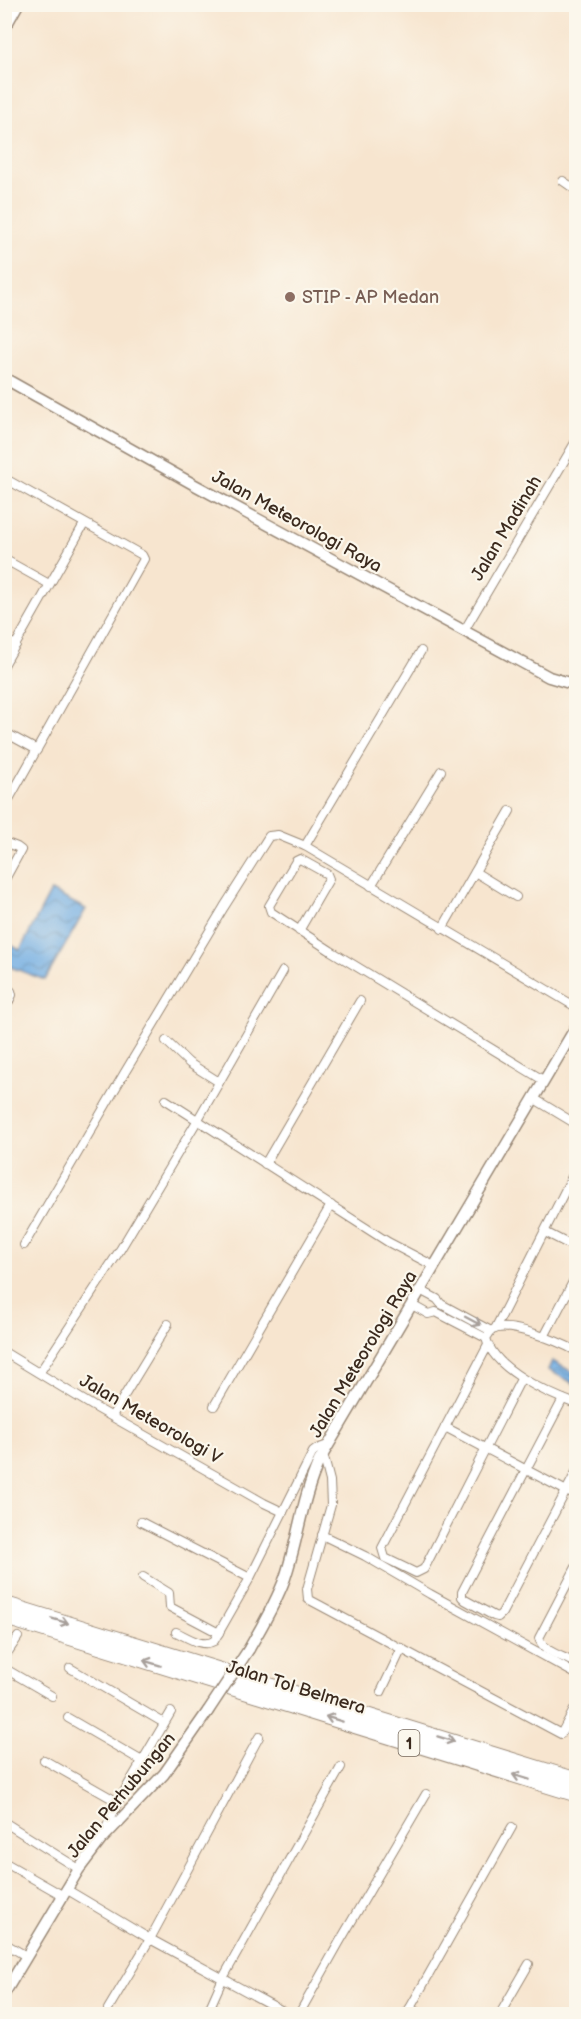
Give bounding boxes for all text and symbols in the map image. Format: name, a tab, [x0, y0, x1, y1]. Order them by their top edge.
place label: STIP - AP Medan	[302, 287, 439, 308]
marker: STIP - AP Medan	[283, 290, 297, 304]
street label: Jalan Meteorologi Raya	[208, 466, 385, 577]
street label: Jalan Madinah	[467, 472, 546, 585]
street label: Jalan Meteorologi Raya	[305, 1267, 422, 1442]
one-way arrow	[464, 1315, 481, 1327]
street label: Jalan Meteorologi V	[76, 1370, 226, 1469]
one-way arrow	[51, 1616, 70, 1627]
street label: Jalan Tol Belmera	[224, 1656, 368, 1719]
one-way arrow	[143, 1657, 162, 1668]
one-way arrow	[325, 1713, 344, 1724]
street label: Jalan Perhubungan	[63, 1728, 180, 1862]
road number: 1	[398, 1730, 420, 1756]
one-way arrow	[436, 1734, 455, 1745]
one-way arrow	[511, 1771, 530, 1782]

